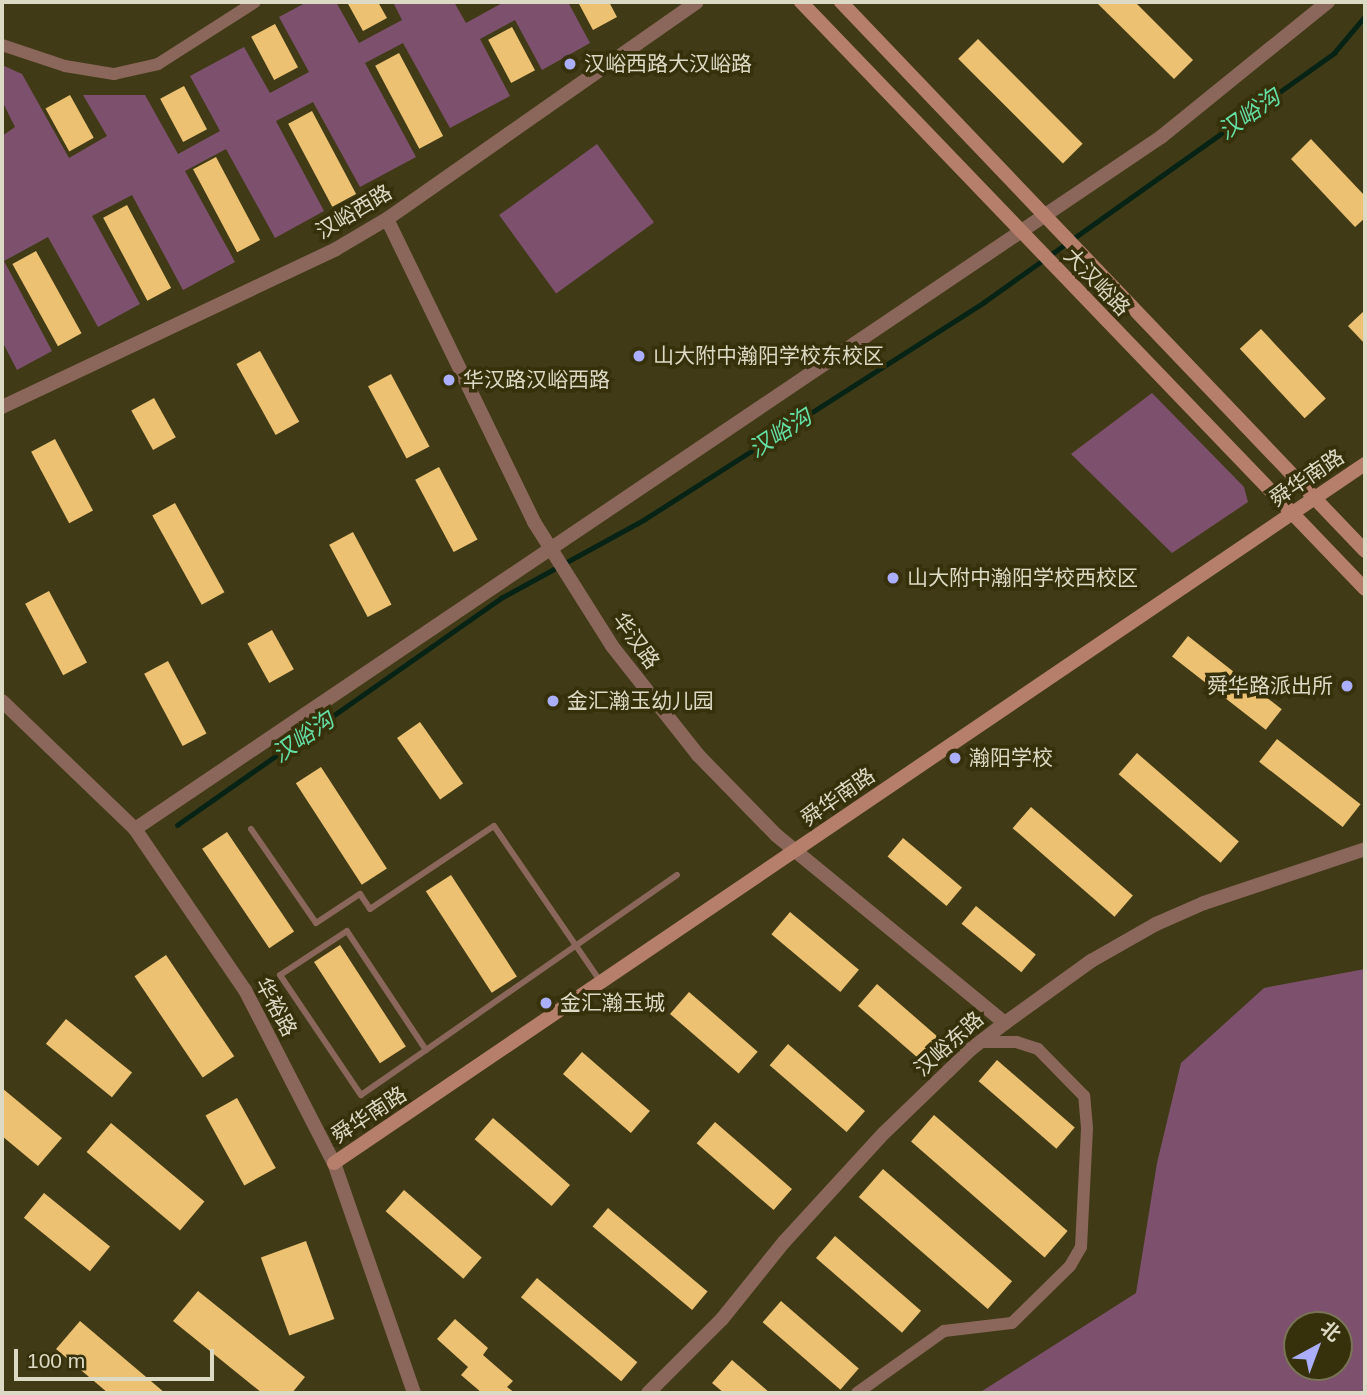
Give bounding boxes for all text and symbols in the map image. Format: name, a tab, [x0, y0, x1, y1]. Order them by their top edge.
place label: 汉峪西路大汉峪路	[584, 51, 752, 77]
marker: 汉峪西路大汉峪路	[562, 56, 578, 72]
water label: 汉峪沟	[1213, 83, 1285, 145]
street label: 汉峪西路	[312, 180, 396, 244]
street label: 大汉峪路	[1059, 243, 1135, 321]
place label: 山大附中瀚阳学校东校区	[653, 343, 884, 369]
marker: 山大附中瀚阳学校东校区	[631, 348, 647, 364]
place label: 华汉路汉峪西路	[463, 367, 610, 393]
marker: 华汉路汉峪西路	[441, 372, 457, 388]
water label: 汉峪沟	[744, 403, 816, 463]
street label: 舜华南路	[1265, 444, 1349, 512]
place label: 山大附中瀚阳学校西校区	[907, 565, 1138, 591]
marker: 山大附中瀚阳学校西校区	[885, 570, 901, 586]
street label: 华汉路	[607, 608, 665, 674]
place label: 舜华路派出所	[1207, 673, 1333, 699]
marker: 舜华路派出所	[1339, 678, 1355, 694]
place label: 金汇瀚玉幼儿园	[567, 688, 714, 714]
marker: 金汇瀚玉幼儿园	[545, 693, 561, 709]
water label: 汉峪沟	[267, 706, 339, 768]
place label: 瀚阳学校	[969, 745, 1053, 771]
marker: 瀚阳学校	[947, 750, 963, 766]
street label: 舜华南路	[796, 763, 880, 831]
street label: 华裕路	[250, 973, 302, 1041]
place label: 金汇瀚玉城	[560, 990, 665, 1016]
marker: 金汇瀚玉城	[538, 995, 554, 1011]
street label: 汉峪东路	[909, 1007, 989, 1081]
street label: 舜华南路	[327, 1082, 411, 1148]
north arrow	[1283, 1311, 1353, 1381]
text: 北	[1317, 1317, 1345, 1345]
scale bar	[18, 1336, 217, 1380]
text: 100 m	[27, 1349, 85, 1372]

